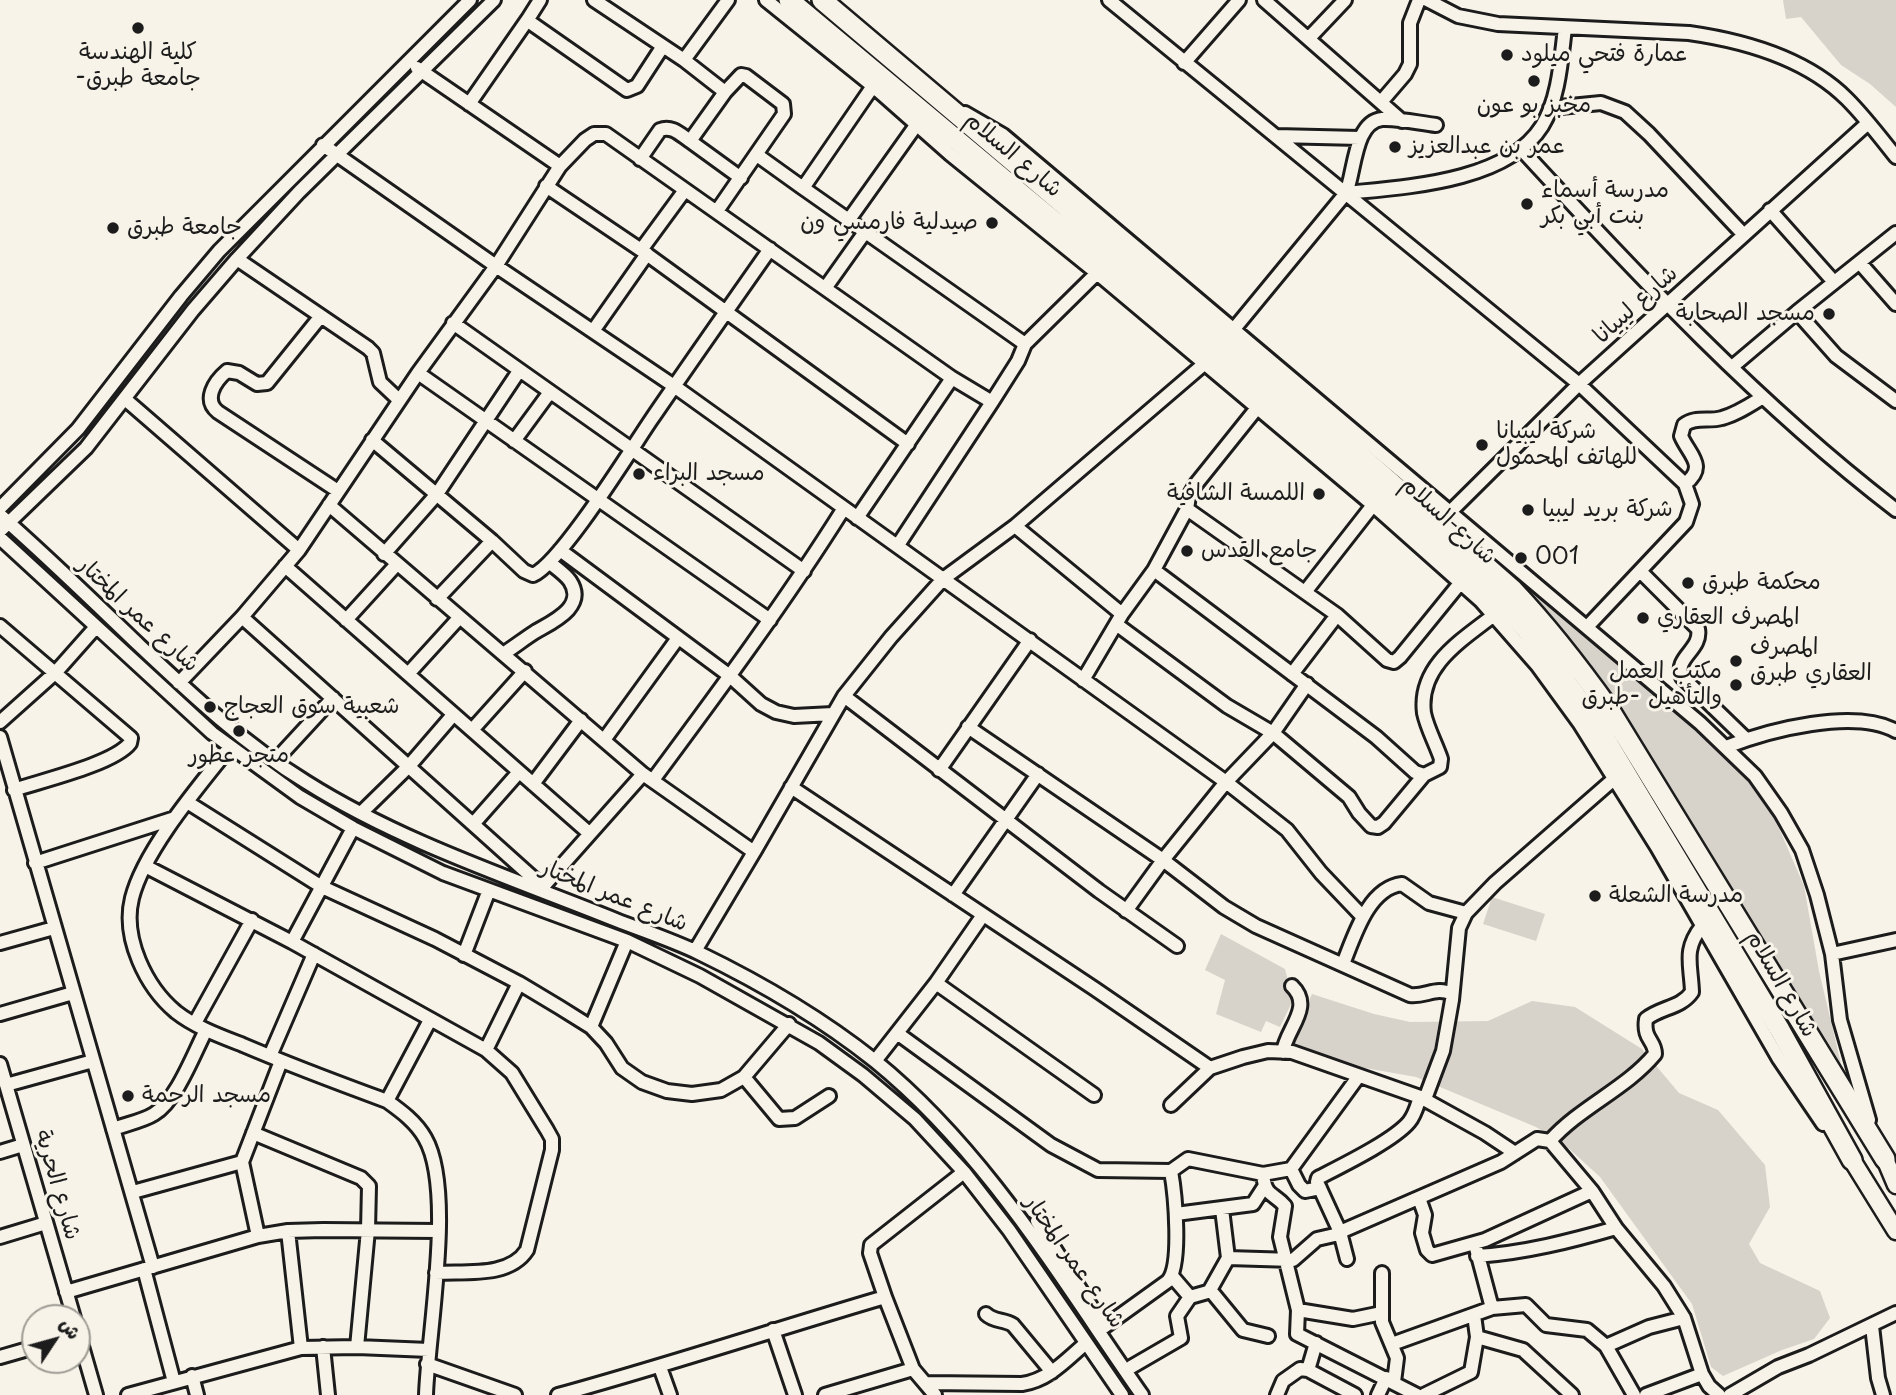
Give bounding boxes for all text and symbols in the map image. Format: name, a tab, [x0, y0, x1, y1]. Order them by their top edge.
marker: كلية الهندسة -جامعة طبرق	[130, 20, 146, 36]
place label: كلية الهندسة -جامعة طبرق	[75, 39, 201, 93]
place label: عمارة فتحي ميلود	[1521, 41, 1689, 69]
marker: عمارة فتحي ميلود	[1499, 47, 1515, 63]
marker: مخبز بو عون	[1526, 73, 1542, 89]
place label: مخبز بو عون	[1477, 92, 1591, 120]
street label: شارع السلام	[959, 106, 1067, 204]
place label: عمر بن عبدالعزيز	[1409, 133, 1565, 161]
marker: عمر بن عبدالعزيز	[1387, 139, 1403, 155]
place label: مدرسة أسماء بنت أبي بكر	[1541, 177, 1669, 231]
marker: مدرسة أسماء بنت أبي بكر	[1519, 196, 1535, 212]
place label: صيدلية فارمسي ون	[800, 209, 978, 237]
place label: جامعة طبرق	[127, 214, 242, 242]
marker: صيدلية فارمسي ون	[984, 215, 1000, 231]
marker: جامعة طبرق	[105, 220, 121, 236]
street label: شارع ليبيانا	[1588, 260, 1684, 350]
place label: مسجد الصحابة	[1676, 300, 1815, 328]
marker: مسجد الصحابة	[1821, 306, 1837, 322]
place label: شركة ليبيانا للهاتف المحمول	[1496, 418, 1637, 472]
marker: شركة ليبيانا للهاتف المحمول	[1474, 437, 1490, 453]
place label: مسجد البراء	[653, 460, 765, 488]
marker: مسجد البراء	[631, 466, 647, 482]
street label: شارع السلام	[1395, 471, 1501, 571]
place label: اللمسة الشافية	[1167, 480, 1305, 508]
marker: اللمسة الشافية	[1311, 486, 1327, 502]
place label: شركة بريد ليبيا	[1542, 496, 1673, 524]
marker: شركة بريد ليبيا	[1520, 502, 1536, 518]
place label: جامع القدس	[1201, 537, 1317, 565]
marker: جامع القدس	[1179, 543, 1195, 559]
place label: 001	[1535, 544, 1579, 572]
marker: 001	[1513, 550, 1529, 566]
street label: شارع عمر المختار	[71, 552, 205, 678]
place label: محكمة طبرق	[1702, 569, 1821, 597]
marker: محكمة طبرق	[1680, 575, 1696, 591]
place label: المصرف العقاري	[1657, 604, 1800, 632]
marker: المصرف العقاري	[1635, 610, 1651, 626]
place label: المصرف العقاري طبرق	[1750, 634, 1872, 688]
marker: المصرف العقاري طبرق	[1728, 653, 1744, 669]
place label: مكتب العمل والتأهيل -طبرق	[1582, 658, 1722, 712]
marker: مكتب العمل والتأهيل -طبرق	[1728, 677, 1744, 693]
place label: شعبية سوق العجاج	[224, 693, 400, 721]
marker: شعبية سوق العجاج	[202, 699, 218, 715]
marker: متجر عطور	[231, 723, 247, 739]
place label: متجر عطور	[189, 742, 289, 770]
street label: شارع عمر المختار	[536, 854, 692, 938]
place label: مدرسة الشعلة	[1609, 882, 1743, 910]
marker: مدرسة الشعلة	[1587, 888, 1603, 904]
street label: شارع السلام	[1739, 926, 1823, 1042]
place label: مسجد الرحمة	[142, 1082, 271, 1110]
marker: مسجد الرحمة	[120, 1088, 136, 1104]
street label: شارع الحرية	[28, 1127, 86, 1243]
street label: شارع عمر المختار	[1018, 1190, 1130, 1334]
north arrow	[21, 1304, 91, 1374]
text: ش	[54, 1311, 89, 1345]

